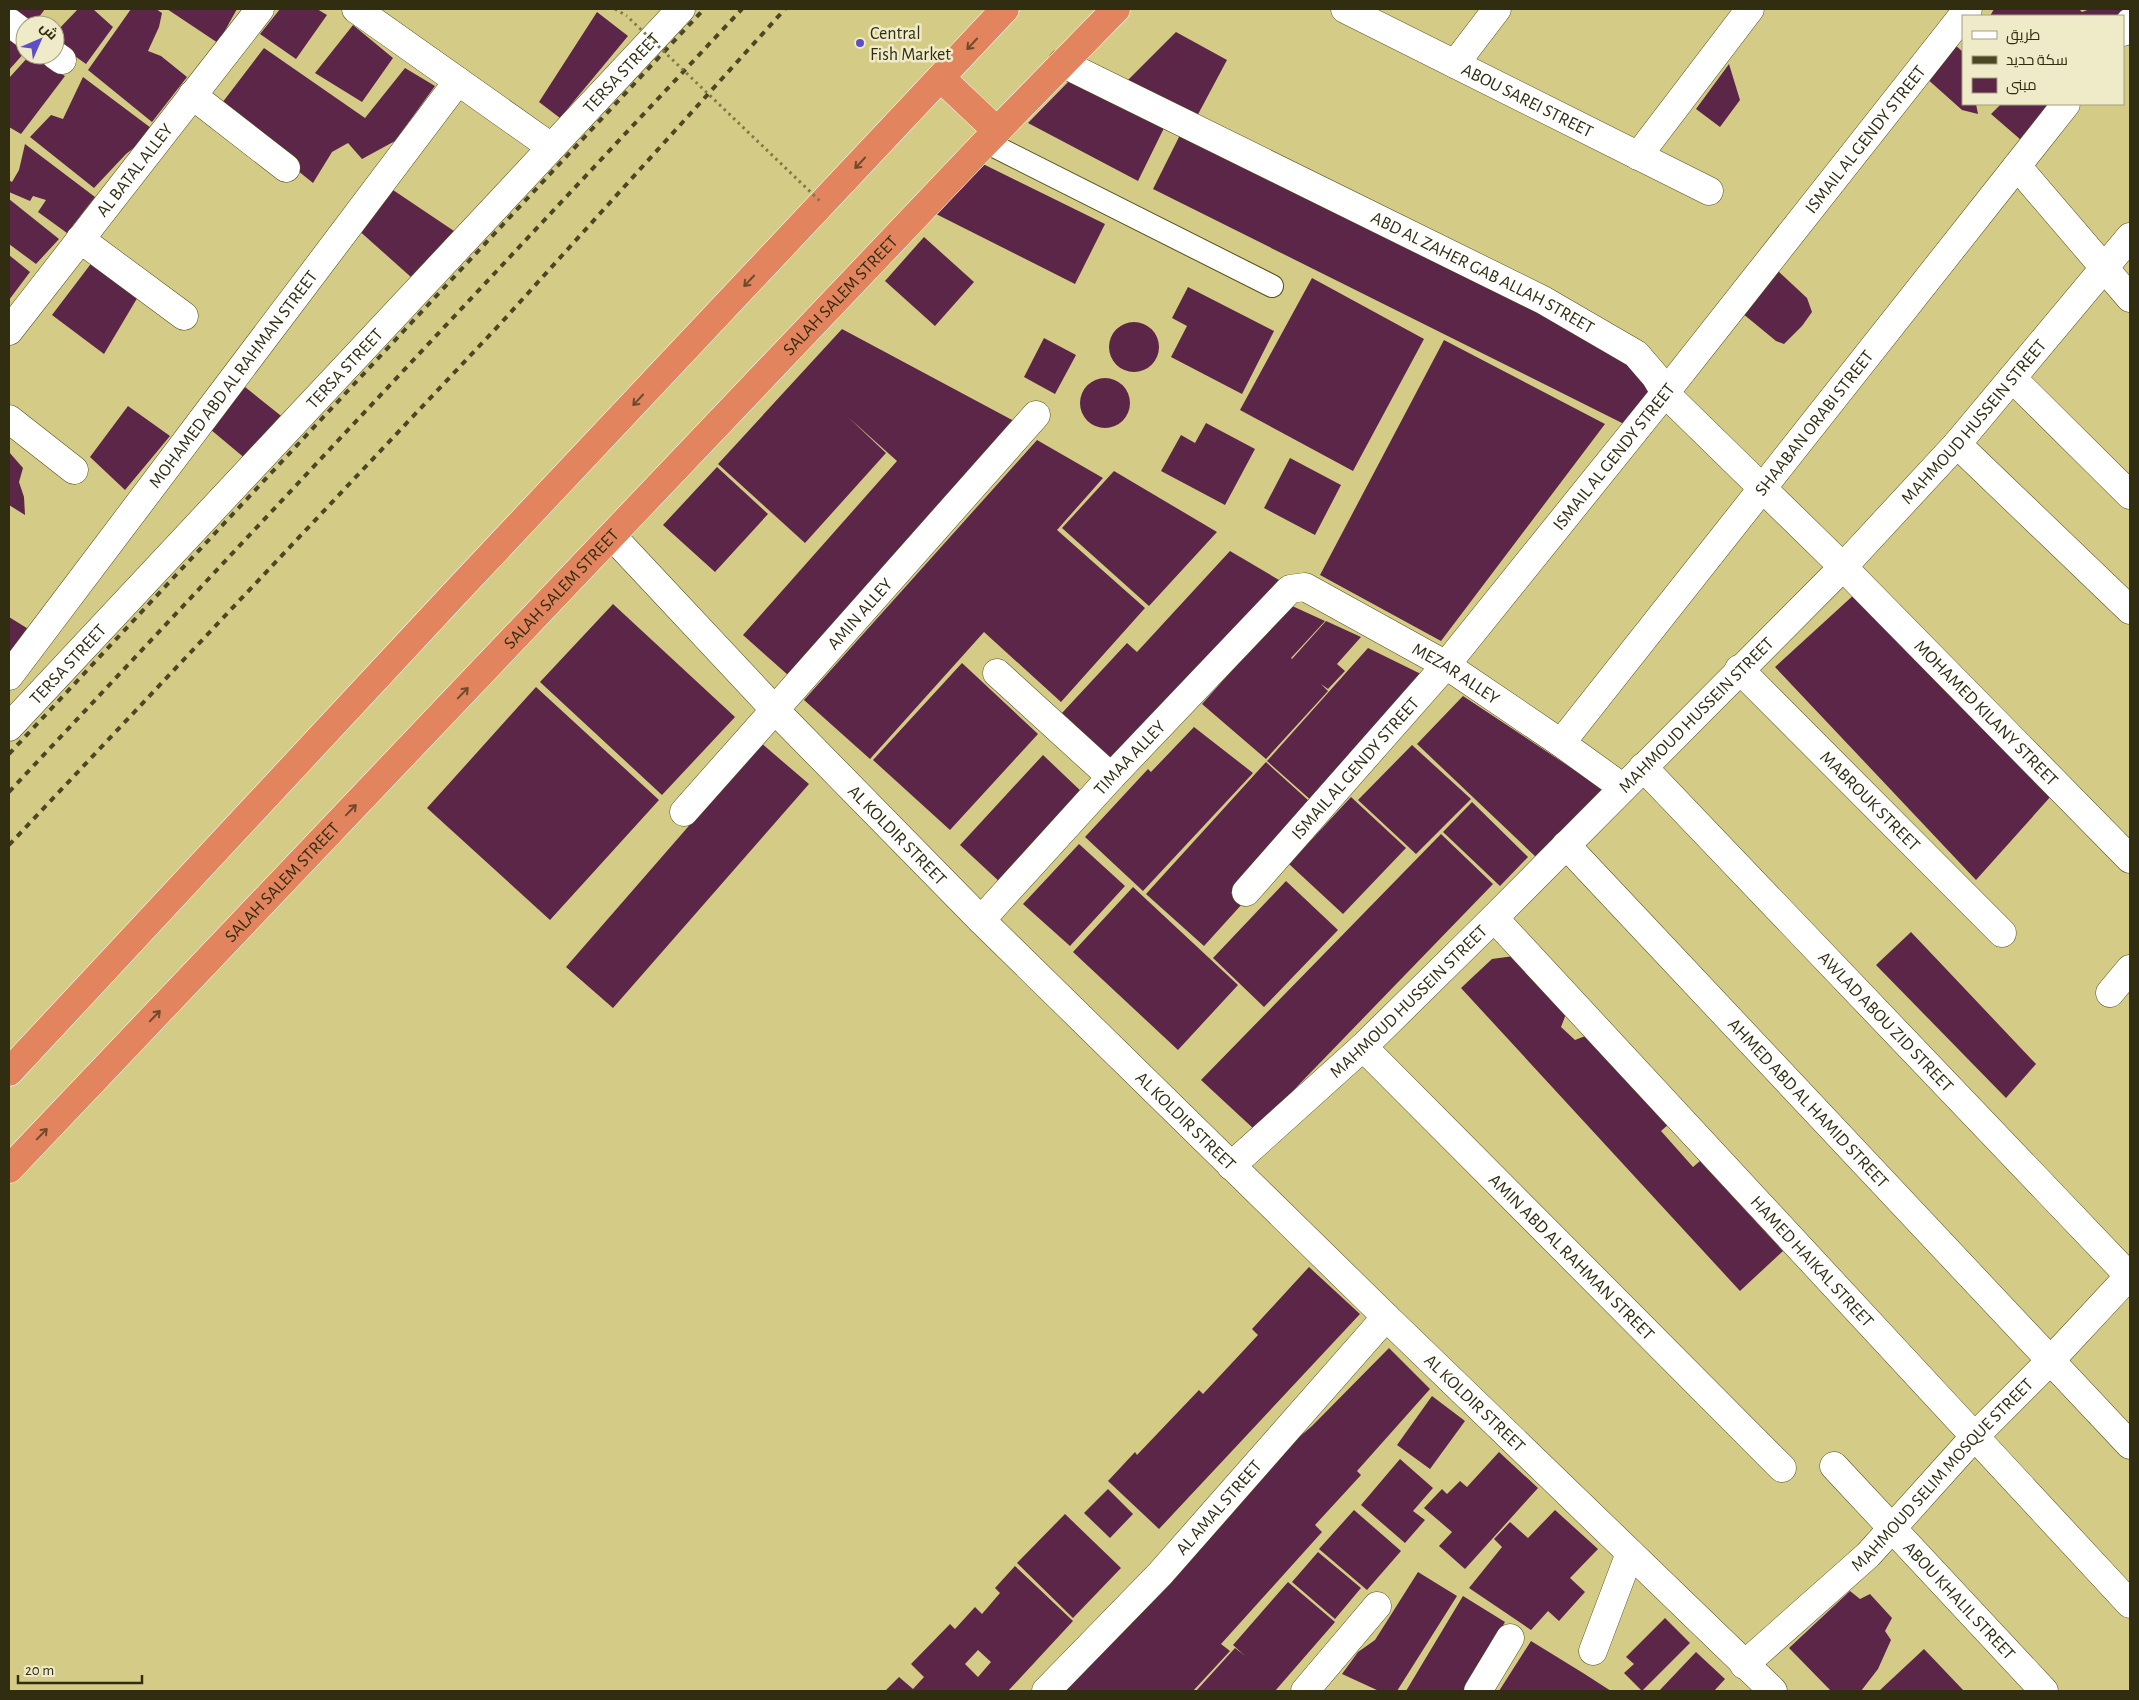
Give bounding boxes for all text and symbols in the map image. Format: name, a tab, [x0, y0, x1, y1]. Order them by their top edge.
north arrow	[15, 15, 65, 65]
legend	[1962, 15, 2124, 105]
text: ش	[36, 19, 61, 44]
place label: Central Fish Market	[870, 25, 951, 64]
text: طريق	[2006, 28, 2040, 45]
street label: TERSA STREET	[580, 30, 664, 117]
marker: Central Fish Market	[854, 37, 866, 49]
one-way arrow	[966, 38, 978, 51]
text: سكة حديد	[2006, 53, 2068, 68]
street label: ABOU SAREI STREET	[1458, 61, 1596, 142]
street label: ISMAIL AL GENDY STREET	[1802, 62, 1930, 217]
text: مبنى	[2006, 78, 2037, 95]
street label: AL BATAL ALLEY	[94, 121, 177, 221]
one-way arrow	[854, 156, 866, 169]
street label: ABD AL ZAHER GAB ALLAH STREET	[1368, 209, 1597, 338]
street label: SALAH SALEM STREET	[780, 232, 902, 359]
street label: MOHAMED ABD AL RAHMAN STREET	[146, 267, 322, 492]
one-way arrow	[743, 275, 755, 287]
street label: TERSA STREET	[304, 325, 387, 413]
street label: MAHMOUD HUSSEIN STREET	[1898, 336, 2050, 508]
street label: SHAABAN ORABI STREET	[1752, 347, 1878, 500]
street label: ISMAIL AL GENDY STREET	[1550, 380, 1679, 534]
one-way arrow	[632, 393, 644, 406]
street label: SALAH SALEM STREET	[501, 526, 623, 653]
street label: AMIN ALLEY	[825, 575, 897, 653]
street label: TERSA STREET	[27, 621, 110, 709]
street label: MAHMOUD HUSSEIN STREET	[1616, 634, 1778, 797]
street label: MOHAMED KILANY STREET	[1910, 637, 2061, 790]
street label: MEZAR ALLEY	[1409, 640, 1503, 709]
one-way arrow	[457, 687, 469, 699]
street label: ISMAIL AL GENDY STREET	[1289, 694, 1423, 843]
street label: TIMAA ALLEY	[1091, 717, 1170, 799]
street label: MABROUK STREET	[1816, 748, 1923, 855]
street label: AL KOLDIR STREET	[844, 782, 950, 889]
one-way arrow	[345, 804, 357, 817]
street label: SALAH SALEM STREET	[222, 819, 344, 946]
street label: MAHMOUD HUSSEIN STREET	[1327, 922, 1491, 1082]
street label: AWLAD ABOU ZID STREET	[1814, 949, 1956, 1096]
one-way arrow	[149, 1010, 161, 1023]
street label: AHMED ABD AL HAMID STREET	[1724, 1015, 1892, 1192]
street label: AL KOLDIR STREET	[1132, 1069, 1239, 1174]
one-way arrow	[36, 1128, 48, 1140]
street label: AMIN ABD AL RAHMAN STREET	[1485, 1171, 1657, 1344]
street label: HAMED HAIKAL STREET	[1746, 1193, 1877, 1331]
street label: AL KOLDIR STREET	[1421, 1351, 1528, 1456]
street label: MAHMOUD SELIM MOSQUE STREET	[1848, 1375, 2037, 1575]
street label: AL AMAL STREET	[1173, 1457, 1266, 1559]
street label: ABOU KHALIL STREET	[1900, 1539, 2018, 1664]
scale bar	[18, 1652, 141, 1684]
text: 20 m	[25, 1663, 54, 1678]

